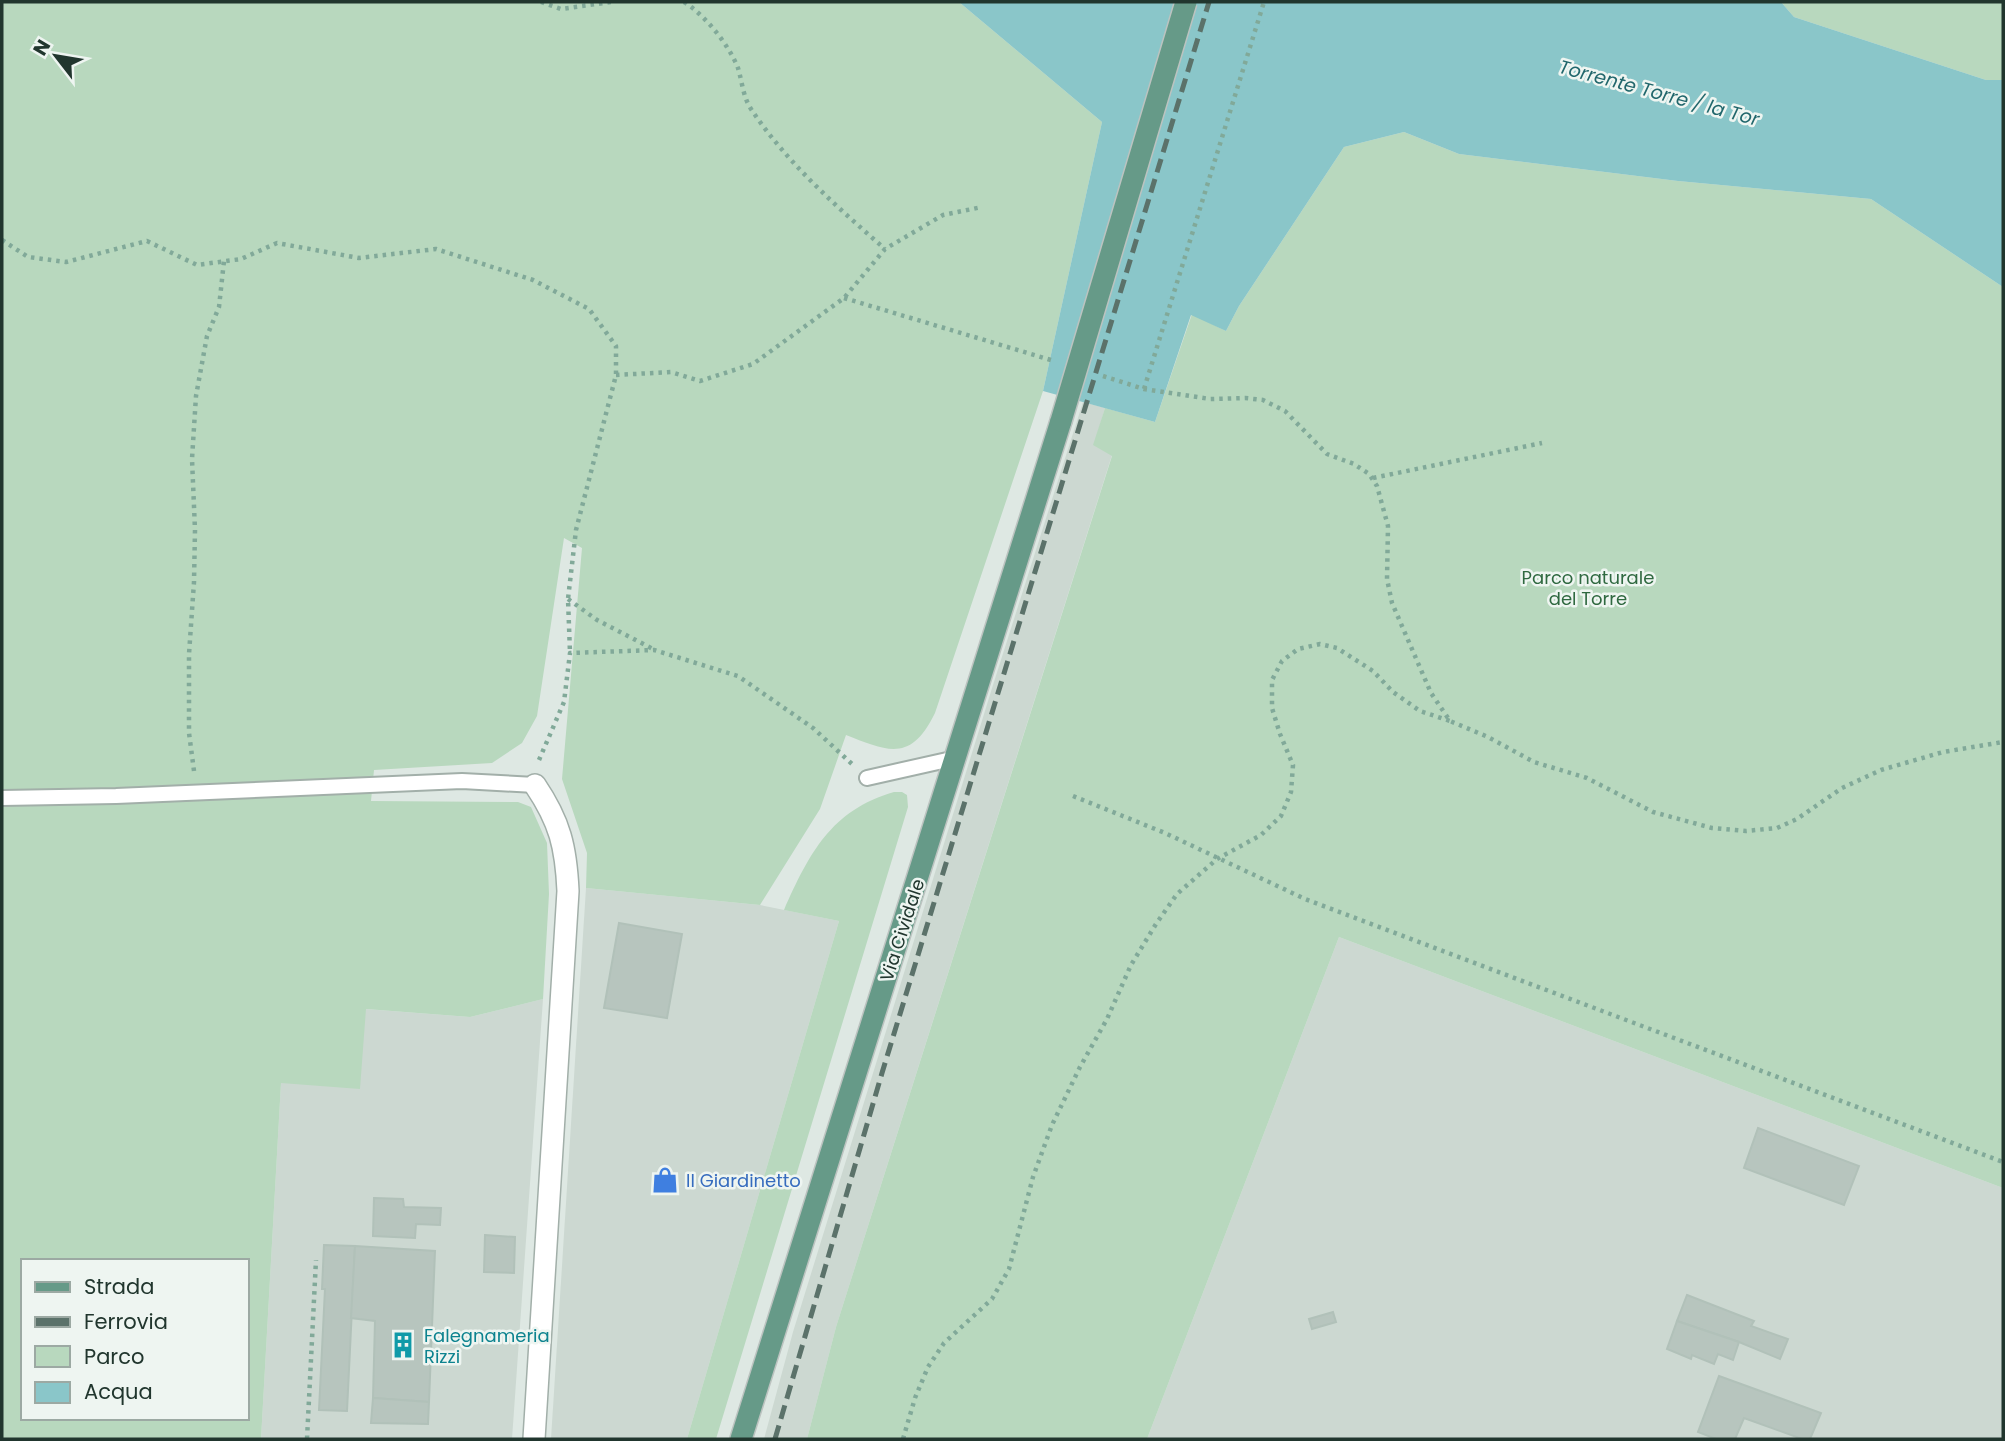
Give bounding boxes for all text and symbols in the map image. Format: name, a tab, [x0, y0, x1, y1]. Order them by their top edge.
north arrow	[21, 21, 91, 91]
text: N	[27, 34, 57, 61]
water label: Torrente Torre / la Tor	[1556, 53, 1763, 133]
park label: Parco naturale del Torre	[1522, 565, 1654, 611]
street label: Via Cividale	[874, 876, 930, 984]
shop icon: Il Giardinetto	[650, 1165, 680, 1195]
place label: Il Giardinetto	[686, 1168, 801, 1193]
legend	[21, 1259, 248, 1420]
text: Strada	[84, 1272, 154, 1301]
text: Ferrovia	[84, 1307, 168, 1336]
place label: Falegnameria Rizzi	[424, 1323, 550, 1369]
building icon: Falegnameria Rizzi	[388, 1330, 418, 1360]
text: Parco	[84, 1342, 144, 1371]
text: Acqua	[84, 1377, 153, 1406]

